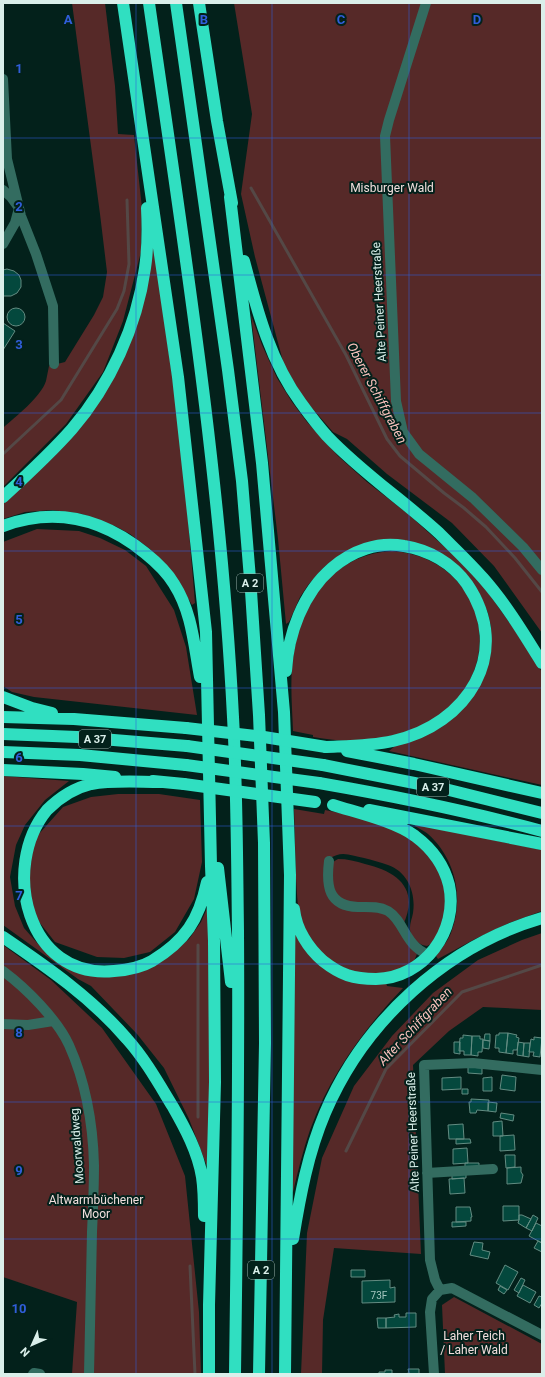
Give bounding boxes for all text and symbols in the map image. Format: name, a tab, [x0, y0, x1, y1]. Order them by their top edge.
text: A	[64, 12, 73, 27]
text: B	[200, 12, 208, 27]
text: C	[337, 12, 346, 27]
text: D	[473, 12, 481, 27]
text: 1	[15, 61, 23, 76]
park label: Misburger Wald	[350, 181, 434, 195]
text: 2	[15, 199, 23, 214]
street label: Alte Peiner Heerstraße	[369, 242, 389, 362]
text: 3	[15, 337, 23, 352]
water label: Oberer Schiffgraben	[344, 340, 410, 446]
text: 4	[15, 474, 23, 489]
road number: A 2	[237, 574, 263, 592]
text: 5	[15, 612, 23, 627]
road number: A 37	[79, 730, 111, 748]
text: 6	[15, 750, 23, 765]
road number: A 37	[417, 778, 449, 796]
text: 7	[15, 888, 23, 903]
water label: Alter Schiffgraben	[374, 984, 455, 1069]
text: 8	[15, 1025, 23, 1040]
street label: Alte Peiner Heerstraße	[404, 1072, 422, 1192]
street label: Moorwaldweg	[67, 1108, 87, 1184]
text: 9	[15, 1163, 23, 1178]
park label: Altwarmbüchener Moor	[49, 1193, 143, 1221]
road number: A 2	[248, 1261, 274, 1279]
house number: 73F	[371, 1290, 388, 1301]
text: 10	[12, 1301, 26, 1316]
north arrow	[12, 1325, 52, 1365]
park label: Laher Teich / Laher Wald	[440, 1329, 508, 1357]
text: N	[18, 1344, 33, 1359]

